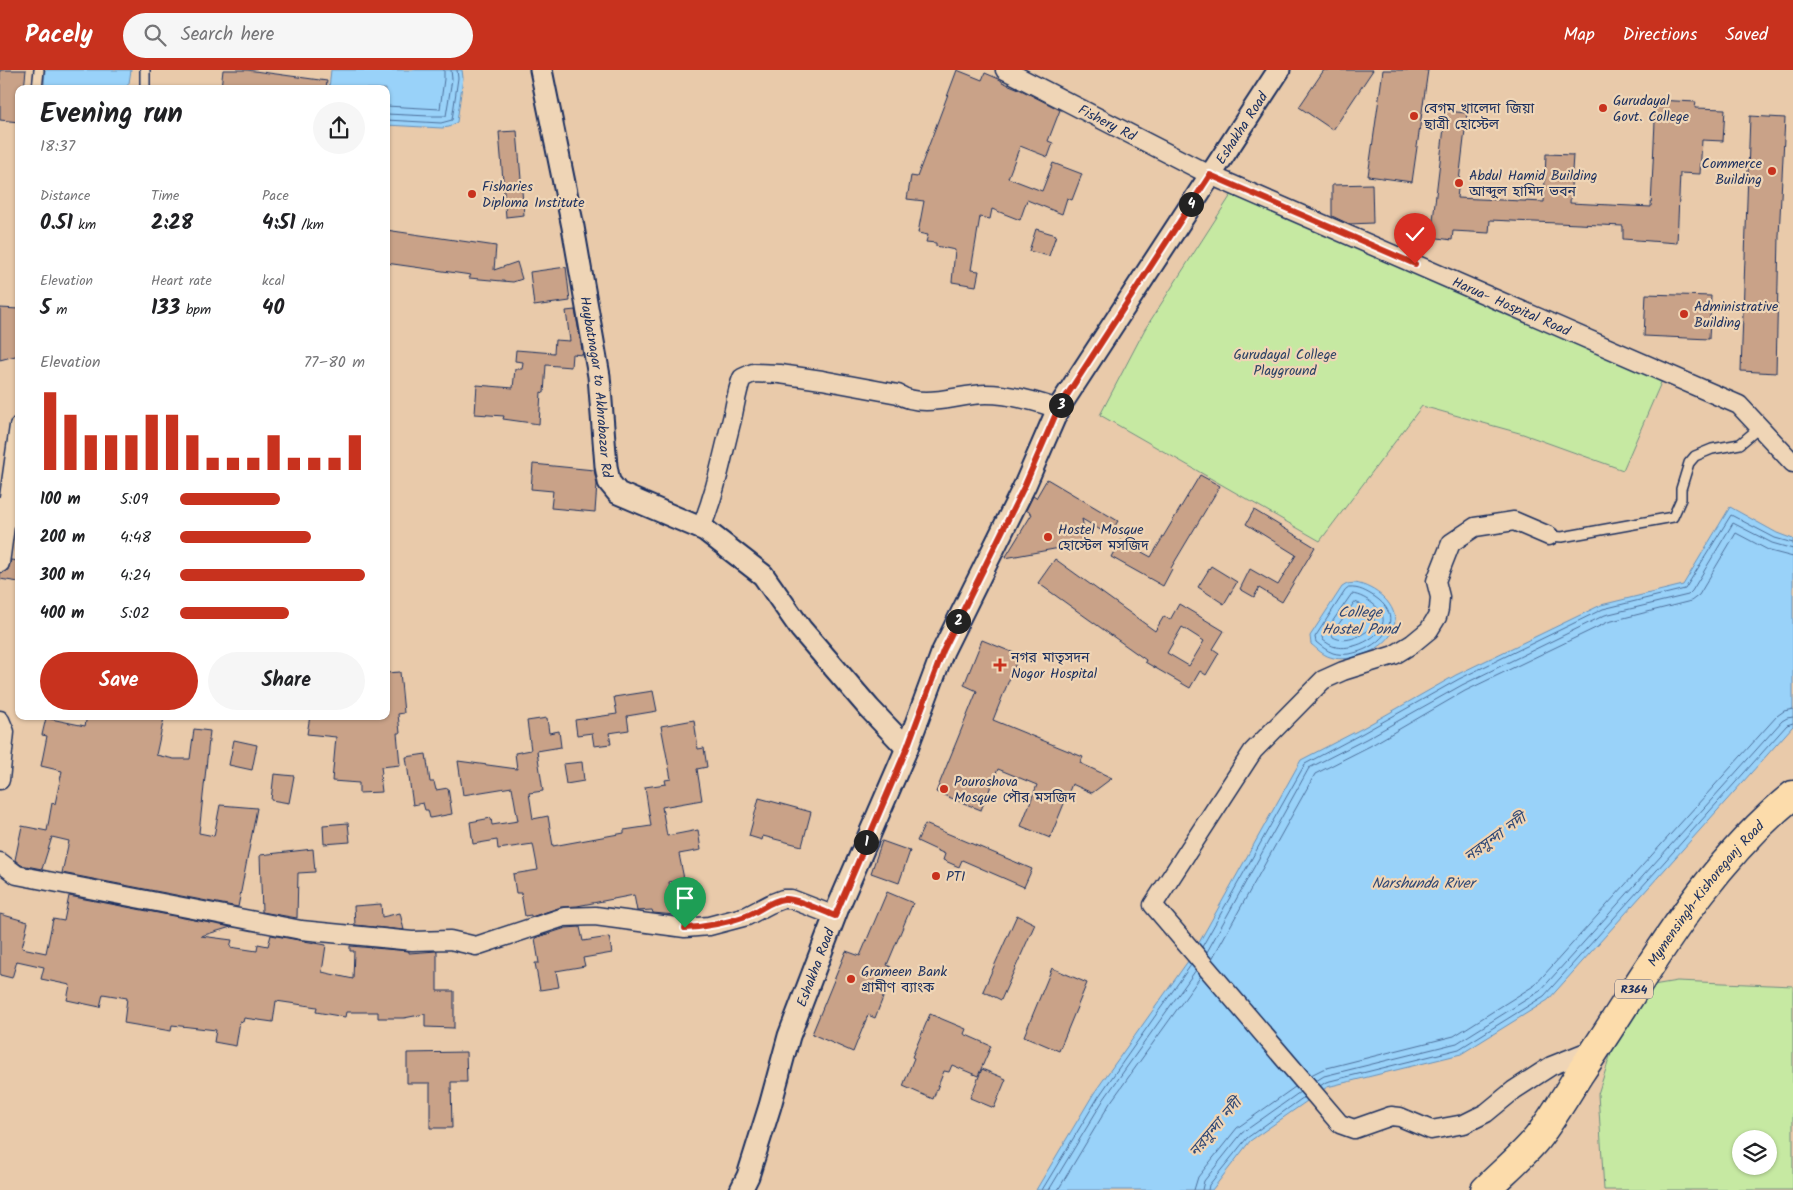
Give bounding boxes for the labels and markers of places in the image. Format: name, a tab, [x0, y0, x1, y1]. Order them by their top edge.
place label: Gurudayal Govt. College	[1613, 90, 1690, 128]
place label: বেগম খালেদা জিয়া ছাত্রী হোস্টেল	[1423, 98, 1535, 136]
marker: Gurudayal Govt. College	[1597, 102, 1609, 114]
marker: বেগম খালেদা জিয়া ছাত্রী হোস্টেল	[1408, 110, 1420, 122]
place label: Commerce Building	[1702, 153, 1763, 191]
place label: Abdul Hamid Building আব্দুল হামিদ ভবন	[1468, 165, 1598, 203]
marker: Commerce Building	[1766, 165, 1778, 177]
place label: Fisharies Diploma Institute	[482, 176, 585, 214]
marker: Abdul Hamid Building আব্দুল হামিদ ভবন	[1453, 177, 1465, 189]
marker: Fisharies Diploma Institute	[466, 188, 478, 200]
pin: 4	[1178, 192, 1204, 216]
pin	[1394, 213, 1436, 264]
place label: Administrative Building	[1694, 296, 1779, 334]
marker: Administrative Building	[1678, 308, 1690, 320]
pin: 3	[1048, 392, 1074, 418]
place label: Hostel Mosque হোস্টেল মসজিদ	[1058, 519, 1149, 557]
marker: Hostel Mosque হোস্টেল মসজিদ	[1042, 531, 1054, 543]
pin: 2	[946, 608, 970, 634]
place label: নগর মাতৃসদন Nogor Hospital	[1010, 647, 1098, 685]
marker: নগর মাতৃসদন Nogor Hospital	[993, 658, 1007, 672]
place label: Pouroshova Mosque পৌর মসজিদ	[954, 771, 1076, 809]
marker: Pouroshova Mosque পৌর মসজিদ	[938, 783, 950, 795]
pin: 1	[854, 830, 878, 854]
place label: PTI	[946, 866, 965, 888]
marker: PTI	[930, 870, 942, 882]
pin	[664, 877, 706, 928]
place label: Grameen Bank গ্রামীণ ব্যাংক	[861, 961, 948, 999]
marker: Grameen Bank গ্রামীণ ব্যাংক	[845, 973, 857, 985]

